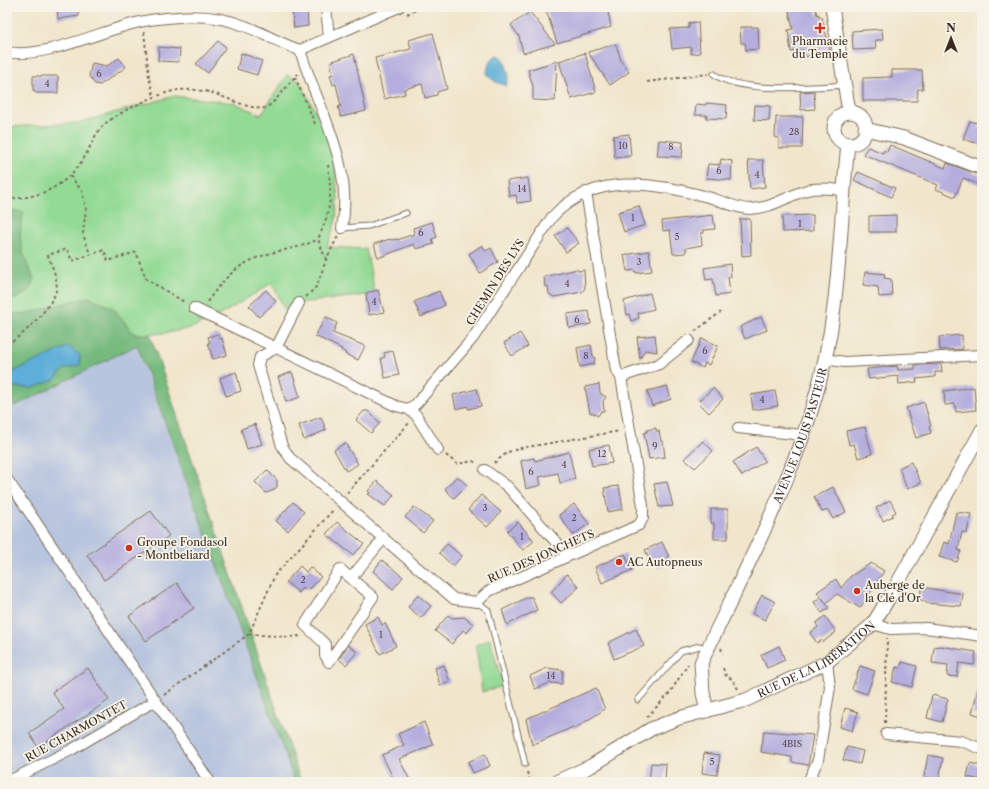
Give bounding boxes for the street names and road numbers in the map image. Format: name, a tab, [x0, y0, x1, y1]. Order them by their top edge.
street label: CHEMIN DES LYS	[463, 236, 527, 328]
street label: AVENUE LOUIS PASTEUR	[770, 365, 830, 507]
street label: RUE DES JONCHETS	[486, 526, 596, 586]
street label: RUE DE LA LIBÉRATION	[755, 618, 878, 701]
street label: RUE CHARMONTET	[23, 697, 130, 765]

